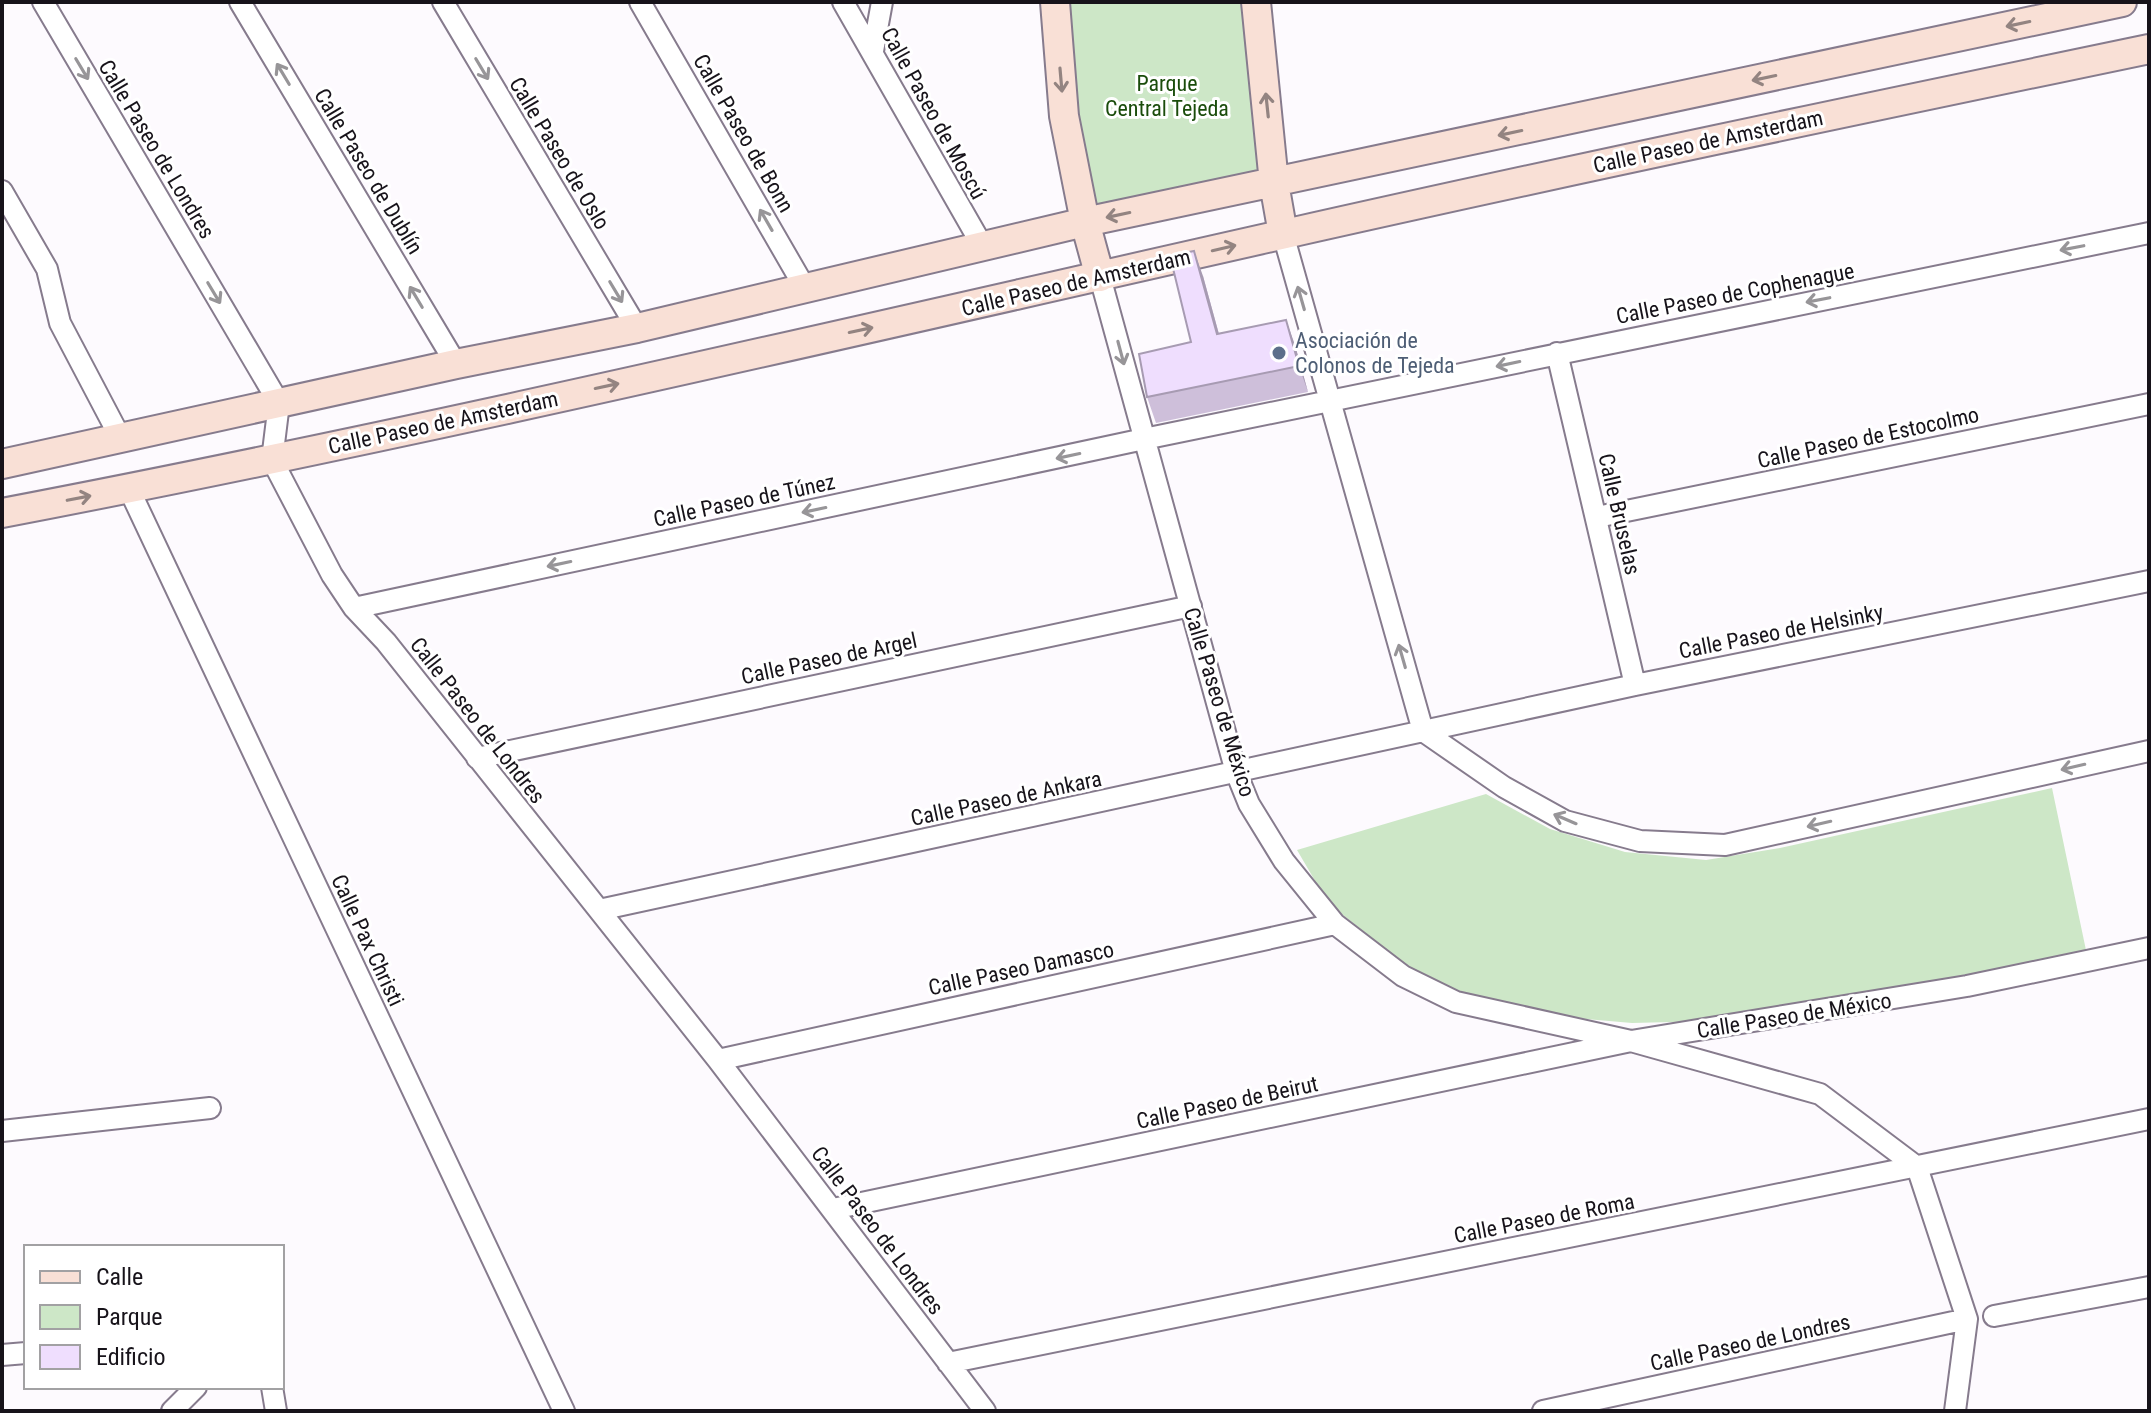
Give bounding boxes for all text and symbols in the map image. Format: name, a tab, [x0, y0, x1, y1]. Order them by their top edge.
one-way arrow	[2006, 17, 2032, 32]
street label: Calle Paseo de Moscú	[876, 23, 991, 203]
street label: Calle Paseo de Bonn	[688, 50, 799, 217]
street label: Calle Paseo de Londres	[93, 56, 220, 243]
one-way arrow	[74, 57, 90, 80]
one-way arrow	[475, 57, 491, 80]
one-way arrow	[275, 63, 291, 86]
one-way arrow	[1054, 66, 1069, 93]
park label: Parque Central Tejeda	[1105, 71, 1229, 121]
one-way arrow	[1752, 72, 1777, 87]
street label: Calle Paseo de Oslo	[504, 73, 615, 234]
street label: Calle Paseo de Dublín	[309, 84, 428, 259]
one-way arrow	[1259, 92, 1274, 119]
street label: Calle Paseo de Amsterdam	[1591, 105, 1825, 178]
one-way arrow	[1498, 126, 1523, 141]
one-way arrow	[1106, 208, 1132, 223]
one-way arrow	[758, 209, 773, 233]
one-way arrow	[1210, 240, 1236, 255]
one-way arrow	[2060, 241, 2086, 256]
street label: Calle Paseo de Amsterdam	[959, 244, 1193, 321]
street label: Calle Paseo de Cophenague	[1614, 258, 1856, 329]
one-way arrow	[608, 280, 624, 303]
one-way arrow	[206, 281, 222, 304]
one-way arrow	[408, 286, 424, 309]
one-way arrow	[1293, 286, 1308, 312]
one-way arrow	[1806, 294, 1831, 309]
one-way arrow	[847, 322, 873, 337]
place label: Asociación de Colonos de Tejeda	[1295, 328, 1455, 378]
one-way arrow	[1114, 339, 1129, 365]
marker: Asociación de Colonos de Tejeda	[1270, 344, 1288, 362]
one-way arrow	[1496, 357, 1522, 372]
one-way arrow	[593, 378, 619, 393]
street label: Calle Paseo de Amsterdam	[326, 386, 560, 459]
street label: Calle Paseo de Estocolmo	[1755, 402, 1981, 473]
one-way arrow	[1056, 449, 1081, 464]
street label: Calle Bruselas	[1593, 451, 1646, 577]
street label: Calle Paseo de Túnez	[651, 469, 837, 532]
one-way arrow	[65, 490, 91, 505]
one-way arrow	[801, 504, 827, 519]
one-way arrow	[547, 557, 573, 572]
street label: Calle Paseo de Helsinky	[1677, 599, 1885, 664]
street label: Calle Paseo de México	[1179, 604, 1260, 800]
street label: Calle Paseo de Argel	[739, 628, 919, 689]
street label: Calle Paseo de Londres	[405, 632, 550, 808]
one-way arrow	[1393, 644, 1408, 670]
one-way arrow	[2060, 760, 2086, 775]
street label: Calle Paseo de Ankara	[908, 766, 1104, 831]
one-way arrow	[1553, 811, 1578, 825]
one-way arrow	[1807, 817, 1832, 832]
street label: Calle Pax Christi	[326, 870, 409, 1010]
street label: Calle Paseo Damasco	[926, 937, 1116, 1000]
street label: Calle Paseo de México	[1695, 988, 1893, 1043]
street label: Calle Paseo de Beirut	[1134, 1071, 1320, 1134]
street label: Calle Paseo de Londres	[806, 1141, 949, 1319]
street label: Calle Paseo de Roma	[1452, 1189, 1637, 1248]
legend	[24, 1245, 284, 1389]
text: Calle	[96, 1263, 143, 1291]
text: Parque	[96, 1303, 163, 1331]
street label: Calle Paseo de Londres	[1648, 1309, 1852, 1376]
text: Edificio	[96, 1343, 166, 1371]

